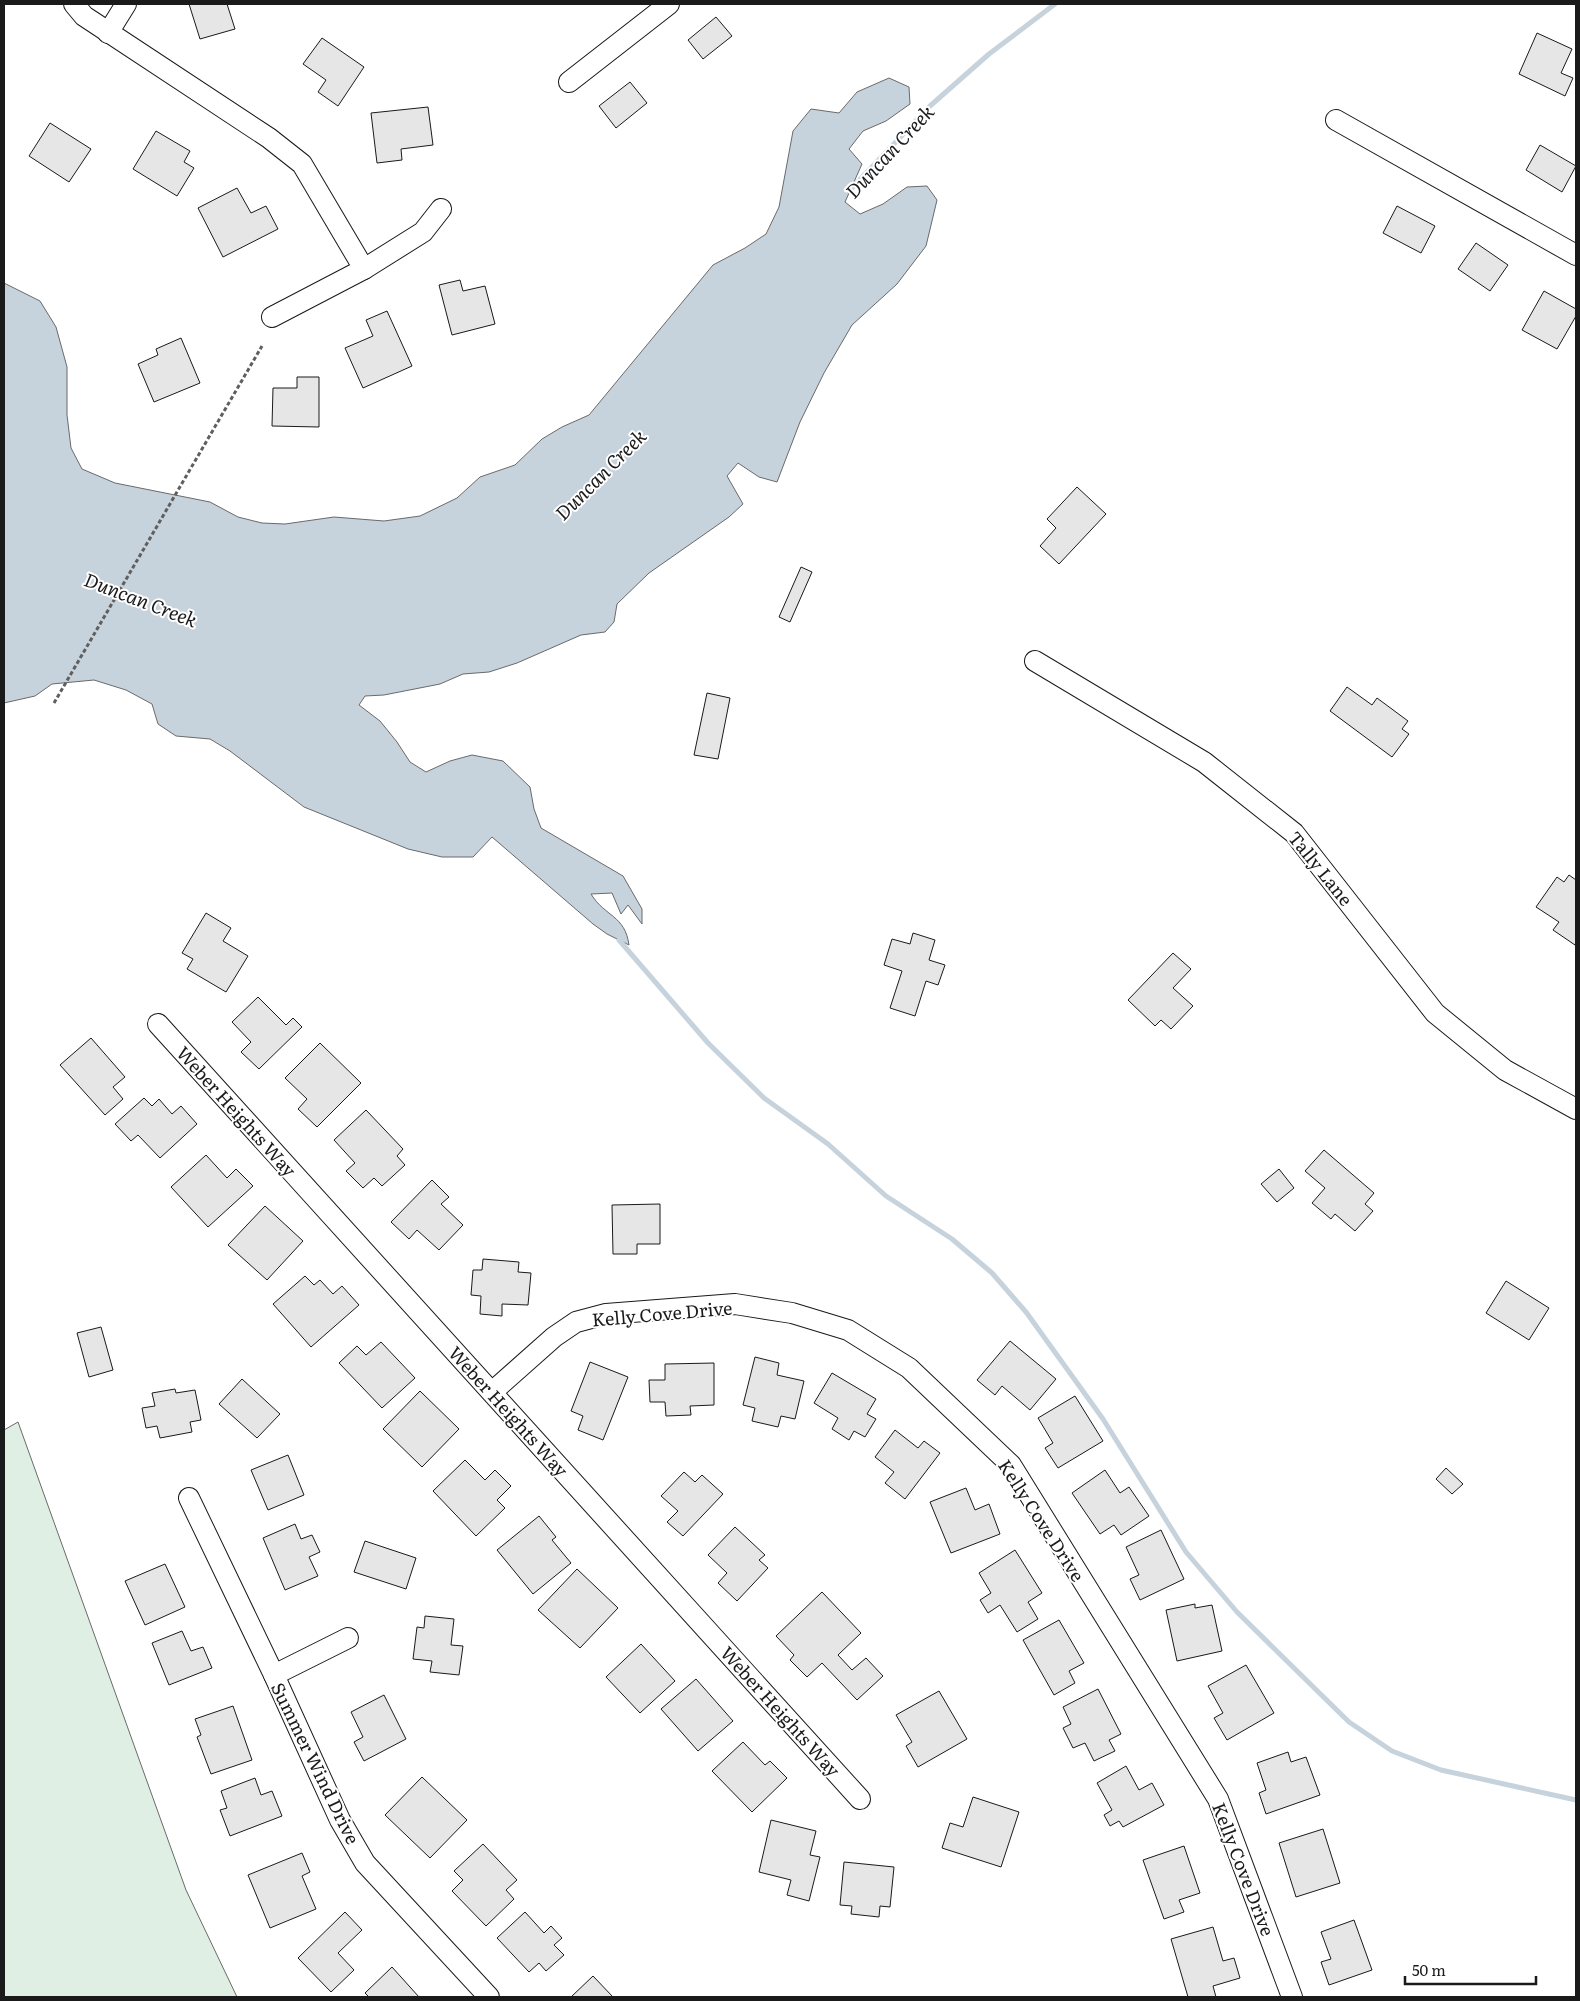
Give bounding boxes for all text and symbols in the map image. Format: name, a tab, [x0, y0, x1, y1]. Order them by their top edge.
water label: Duncan Creek	[838, 98, 940, 204]
water label: Duncan Creek	[548, 422, 652, 526]
water label: Duncan Creek	[80, 565, 202, 634]
street label: Tally Lane	[1282, 825, 1360, 911]
street label: Weber Heights Way	[171, 1040, 304, 1183]
street label: Kelly Cove Drive	[591, 1293, 733, 1333]
street label: Weber Heights Way	[443, 1340, 576, 1483]
street label: Kelly Cove Drive	[992, 1454, 1092, 1586]
street label: Weber Heights Way	[715, 1640, 848, 1783]
street label: Summer Wind Drive	[265, 1678, 367, 1848]
street label: Kelly Cove Drive	[1206, 1798, 1282, 1940]
scale bar	[1405, 1954, 1536, 1986]
text: 50 m	[1412, 1958, 1446, 1981]

